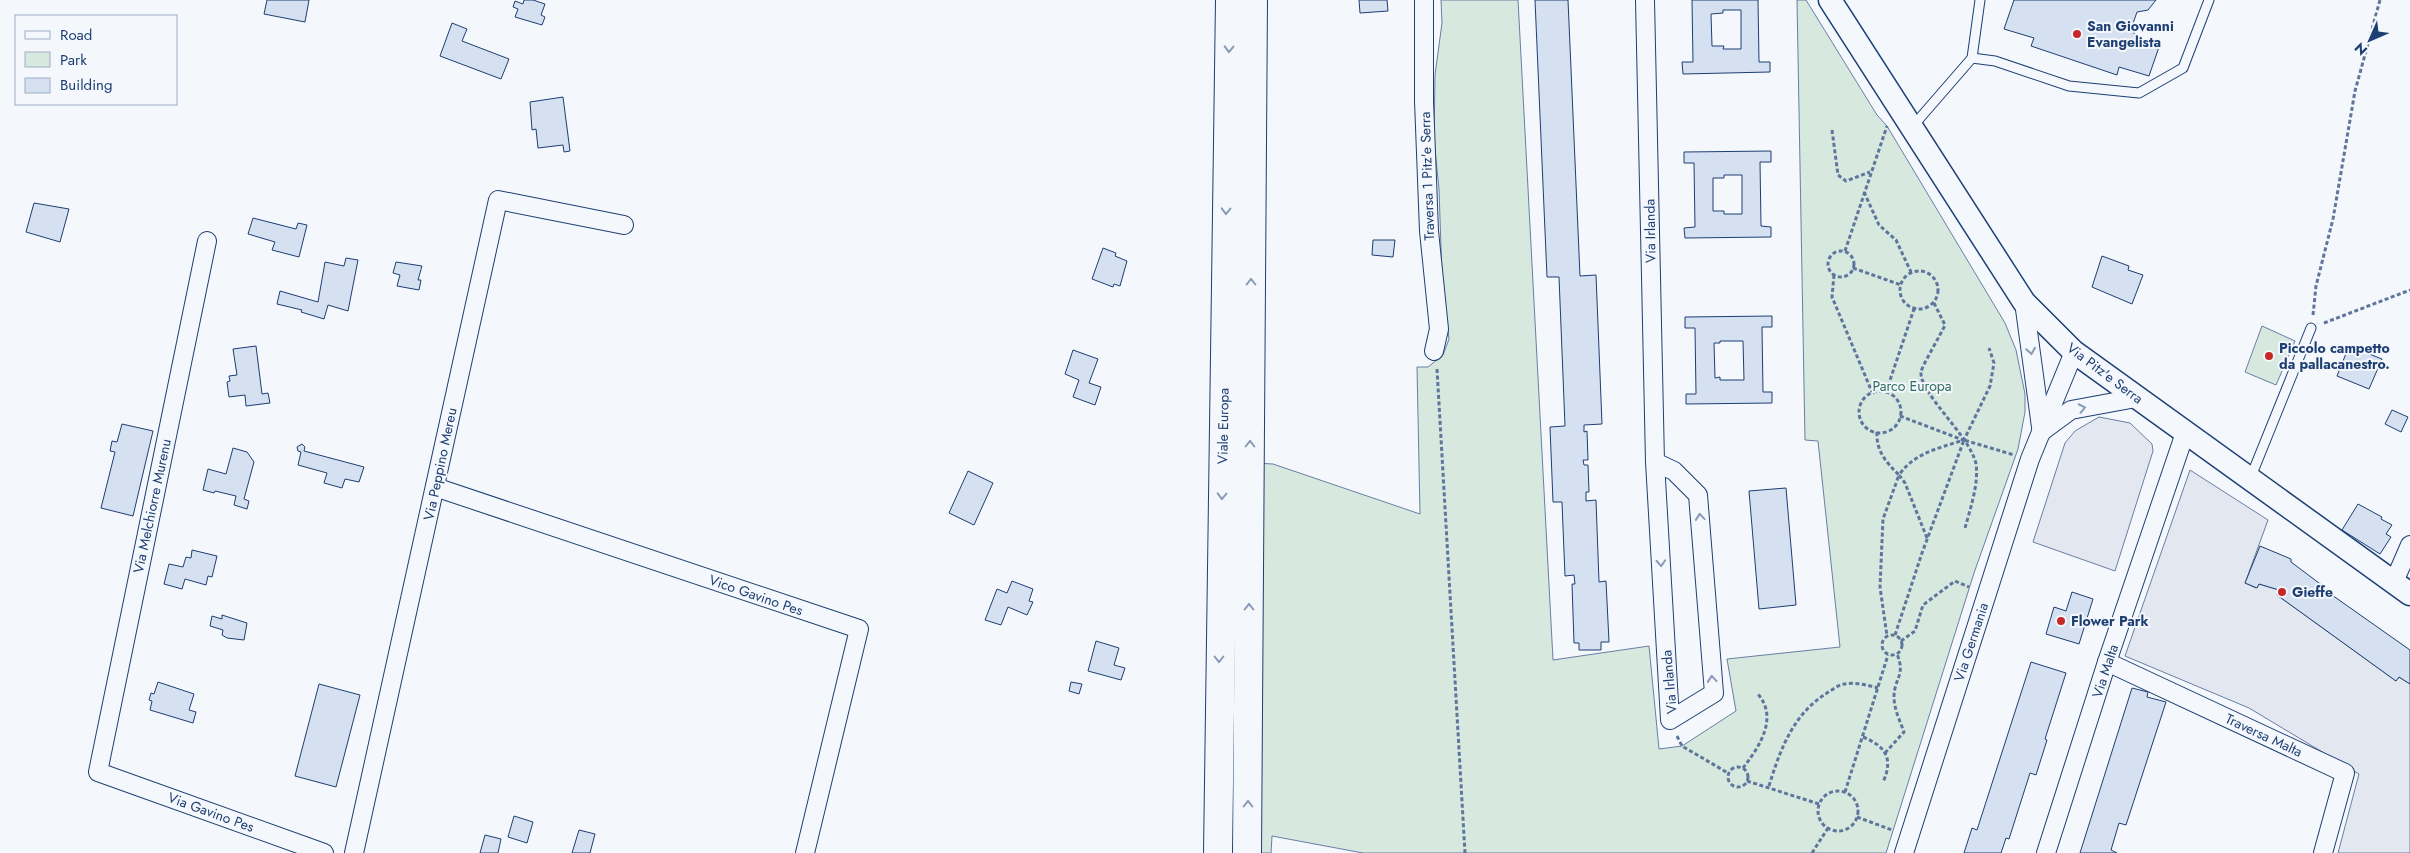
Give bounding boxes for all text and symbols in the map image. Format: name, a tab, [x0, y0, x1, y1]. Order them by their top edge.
legend	[15, 15, 178, 105]
north arrow	[2345, 15, 2395, 65]
place label: San Giovanni Evangelista	[2087, 16, 2174, 52]
text: Road	[60, 24, 92, 46]
marker: San Giovanni Evangelista	[2071, 28, 2083, 40]
text: N	[2350, 38, 2372, 60]
one-way arrow	[1224, 45, 1234, 53]
text: Park	[60, 49, 87, 71]
text: Building	[60, 74, 112, 96]
street label: Traversa 1 Pitz'e Serra	[1415, 111, 1439, 241]
street label: Via Irlanda	[1639, 199, 1661, 263]
one-way arrow	[1221, 207, 1232, 215]
one-way arrow	[1246, 278, 1256, 286]
street label: Via Pitz'e Serra	[2063, 338, 2147, 408]
place label: Piccolo campetto da pallacanestro.	[2279, 338, 2390, 374]
one-way arrow	[2025, 346, 2035, 355]
marker: Piccolo campetto da pallacanestro.	[2263, 350, 2275, 362]
park label: Parco Europa	[1872, 376, 1952, 396]
street label: Viale Europa	[1212, 388, 1234, 464]
one-way arrow	[2078, 403, 2087, 414]
street label: Via Peppino Mereu	[418, 406, 462, 522]
street label: Via Melchiorre Murenu	[128, 437, 176, 575]
one-way arrow	[1245, 440, 1255, 448]
one-way arrow	[1217, 492, 1227, 500]
one-way arrow	[1694, 512, 1705, 520]
one-way arrow	[1655, 560, 1666, 568]
street label: Vico Gavino Pes	[706, 570, 806, 621]
place label: Gieffe	[2292, 582, 2333, 602]
marker: Gieffe	[2276, 586, 2288, 598]
street label: Via Germania	[1949, 600, 1993, 684]
one-way arrow	[1244, 603, 1254, 610]
place label: Flower Park	[2071, 611, 2149, 631]
marker: Flower Park	[2055, 615, 2067, 627]
street label: Via Malta	[2087, 642, 2123, 700]
street label: Via Irlanda	[1656, 649, 1682, 715]
one-way arrow	[1214, 655, 1224, 663]
one-way arrow	[1707, 674, 1718, 682]
street label: Traversa Malta	[2222, 708, 2306, 762]
street label: Via Gavino Pes	[165, 787, 257, 837]
one-way arrow	[1243, 800, 1253, 808]

